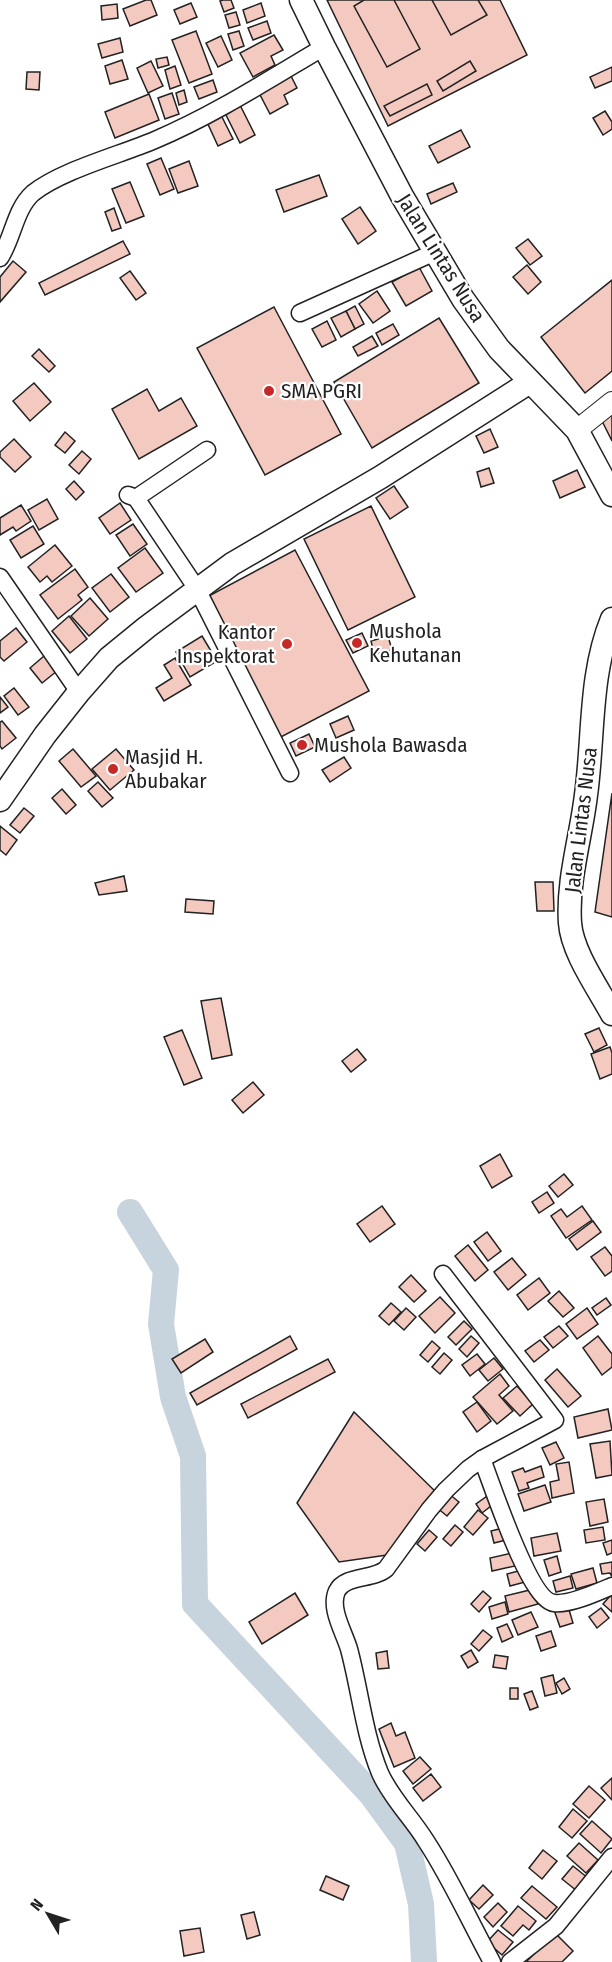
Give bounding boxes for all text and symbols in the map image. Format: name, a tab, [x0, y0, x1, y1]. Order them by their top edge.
street label: Jalan Lintas Nusa	[391, 189, 491, 327]
place label: SMA PGRI	[281, 378, 362, 404]
marker: SMA PGRI	[262, 384, 276, 398]
place label: Mushola Kehutanan	[369, 618, 462, 668]
place label: Kantor Inspektorat	[177, 619, 276, 669]
marker: Mushola Kehutanan	[350, 636, 364, 650]
marker: Kantor Inspektorat	[280, 637, 294, 651]
place label: Mushola Bawasda	[314, 732, 467, 758]
marker: Mushola Bawasda	[295, 738, 309, 752]
place label: Masjid H. Abubakar	[125, 744, 207, 794]
street label: Jalan Lintas Nusa	[559, 746, 603, 894]
marker: Masjid H. Abubakar	[106, 762, 120, 776]
north arrow	[18, 1884, 78, 1944]
text: N	[26, 1895, 47, 1915]

